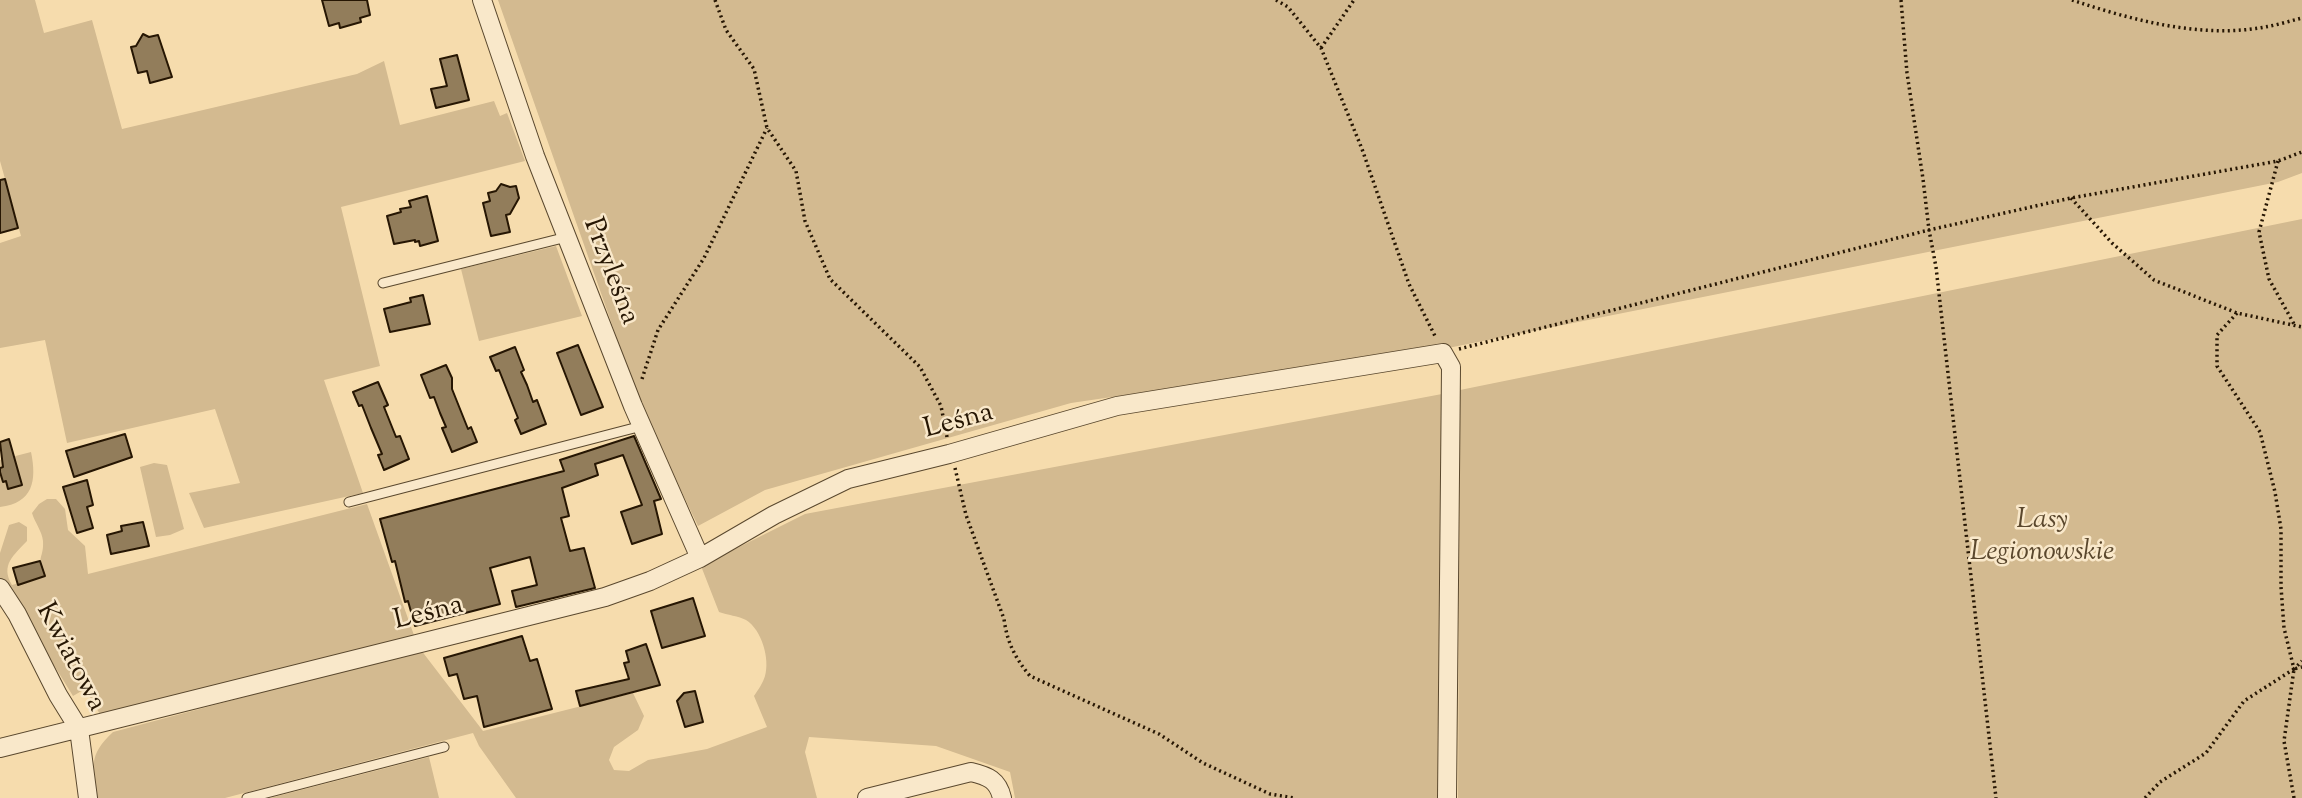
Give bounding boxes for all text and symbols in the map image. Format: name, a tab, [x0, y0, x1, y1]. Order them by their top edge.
street label: Przyleśna	[573, 214, 645, 330]
street label: Leśna	[921, 398, 997, 448]
park label: Lasy Legionowskie	[1970, 505, 2114, 571]
street label: Leśna	[391, 590, 467, 640]
street label: Kwiatowa	[26, 598, 112, 718]

